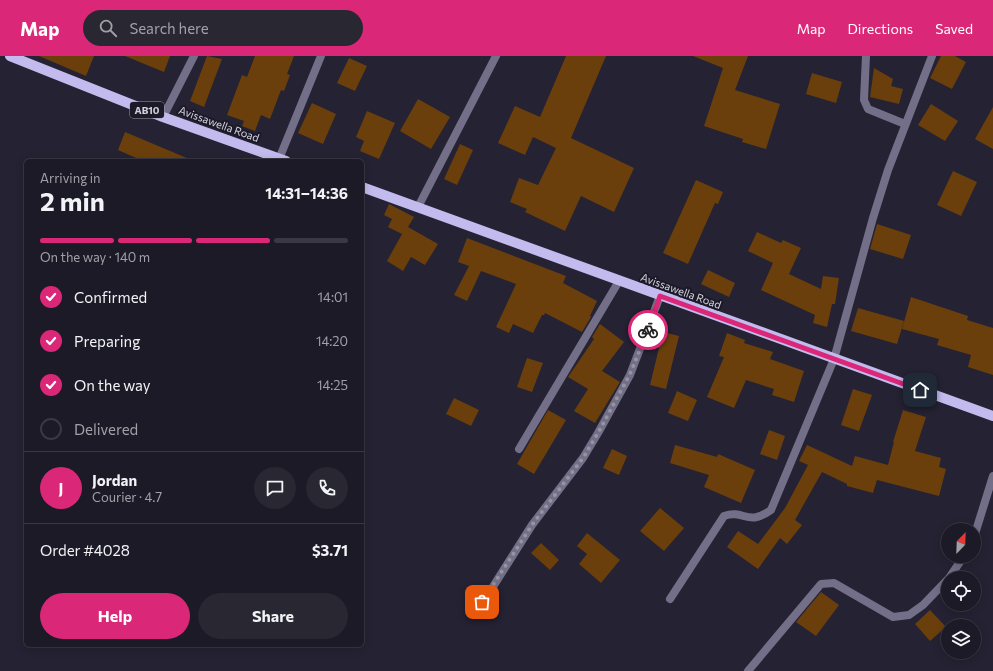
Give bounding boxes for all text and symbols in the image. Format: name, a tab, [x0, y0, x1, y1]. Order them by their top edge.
search box	[83, 10, 363, 46]
text: Map	[20, 17, 59, 40]
icon: search	[97, 17, 119, 39]
text: Search here	[129, 19, 209, 37]
text: Map	[797, 20, 826, 37]
text: Directions	[848, 20, 913, 37]
text: Saved	[935, 20, 973, 37]
road number: AB10	[130, 102, 164, 118]
street label: Avissawella Road	[177, 103, 261, 144]
text: Arriving in	[40, 170, 100, 186]
text: 14:31–14:36	[265, 184, 348, 202]
text: 2 min	[40, 185, 105, 216]
text: On the way · 140 m	[40, 249, 150, 265]
street label: Avissawella Road	[639, 270, 723, 311]
icon: check	[40, 286, 62, 308]
text: Confirmed	[74, 288, 147, 306]
text: 14:01	[318, 289, 348, 305]
courier	[628, 310, 668, 350]
icon: bike	[637, 319, 659, 341]
icon: check	[40, 330, 62, 352]
text: Preparing	[74, 332, 140, 350]
text: 14:20	[316, 333, 348, 349]
pin	[903, 373, 937, 407]
icon: check	[40, 374, 62, 396]
text: On the way	[74, 376, 151, 394]
text: 14:25	[317, 377, 348, 393]
icon: home	[909, 379, 931, 401]
text: Delivered	[74, 420, 138, 438]
button: chat	[254, 467, 296, 509]
button: phone	[306, 467, 348, 509]
text: Jordan	[92, 471, 137, 489]
text: J	[59, 479, 63, 497]
text: Courier · 4.7	[92, 489, 162, 505]
north arrow	[941, 523, 981, 563]
map controls	[941, 523, 981, 659]
text: Order #4028	[40, 541, 130, 559]
text: $3.71	[312, 541, 348, 559]
button: locate	[941, 571, 981, 611]
pin	[465, 585, 499, 619]
icon: bag	[471, 591, 493, 613]
button: Help	[40, 593, 190, 639]
button: Share	[198, 593, 348, 639]
button: layers	[941, 619, 981, 659]

